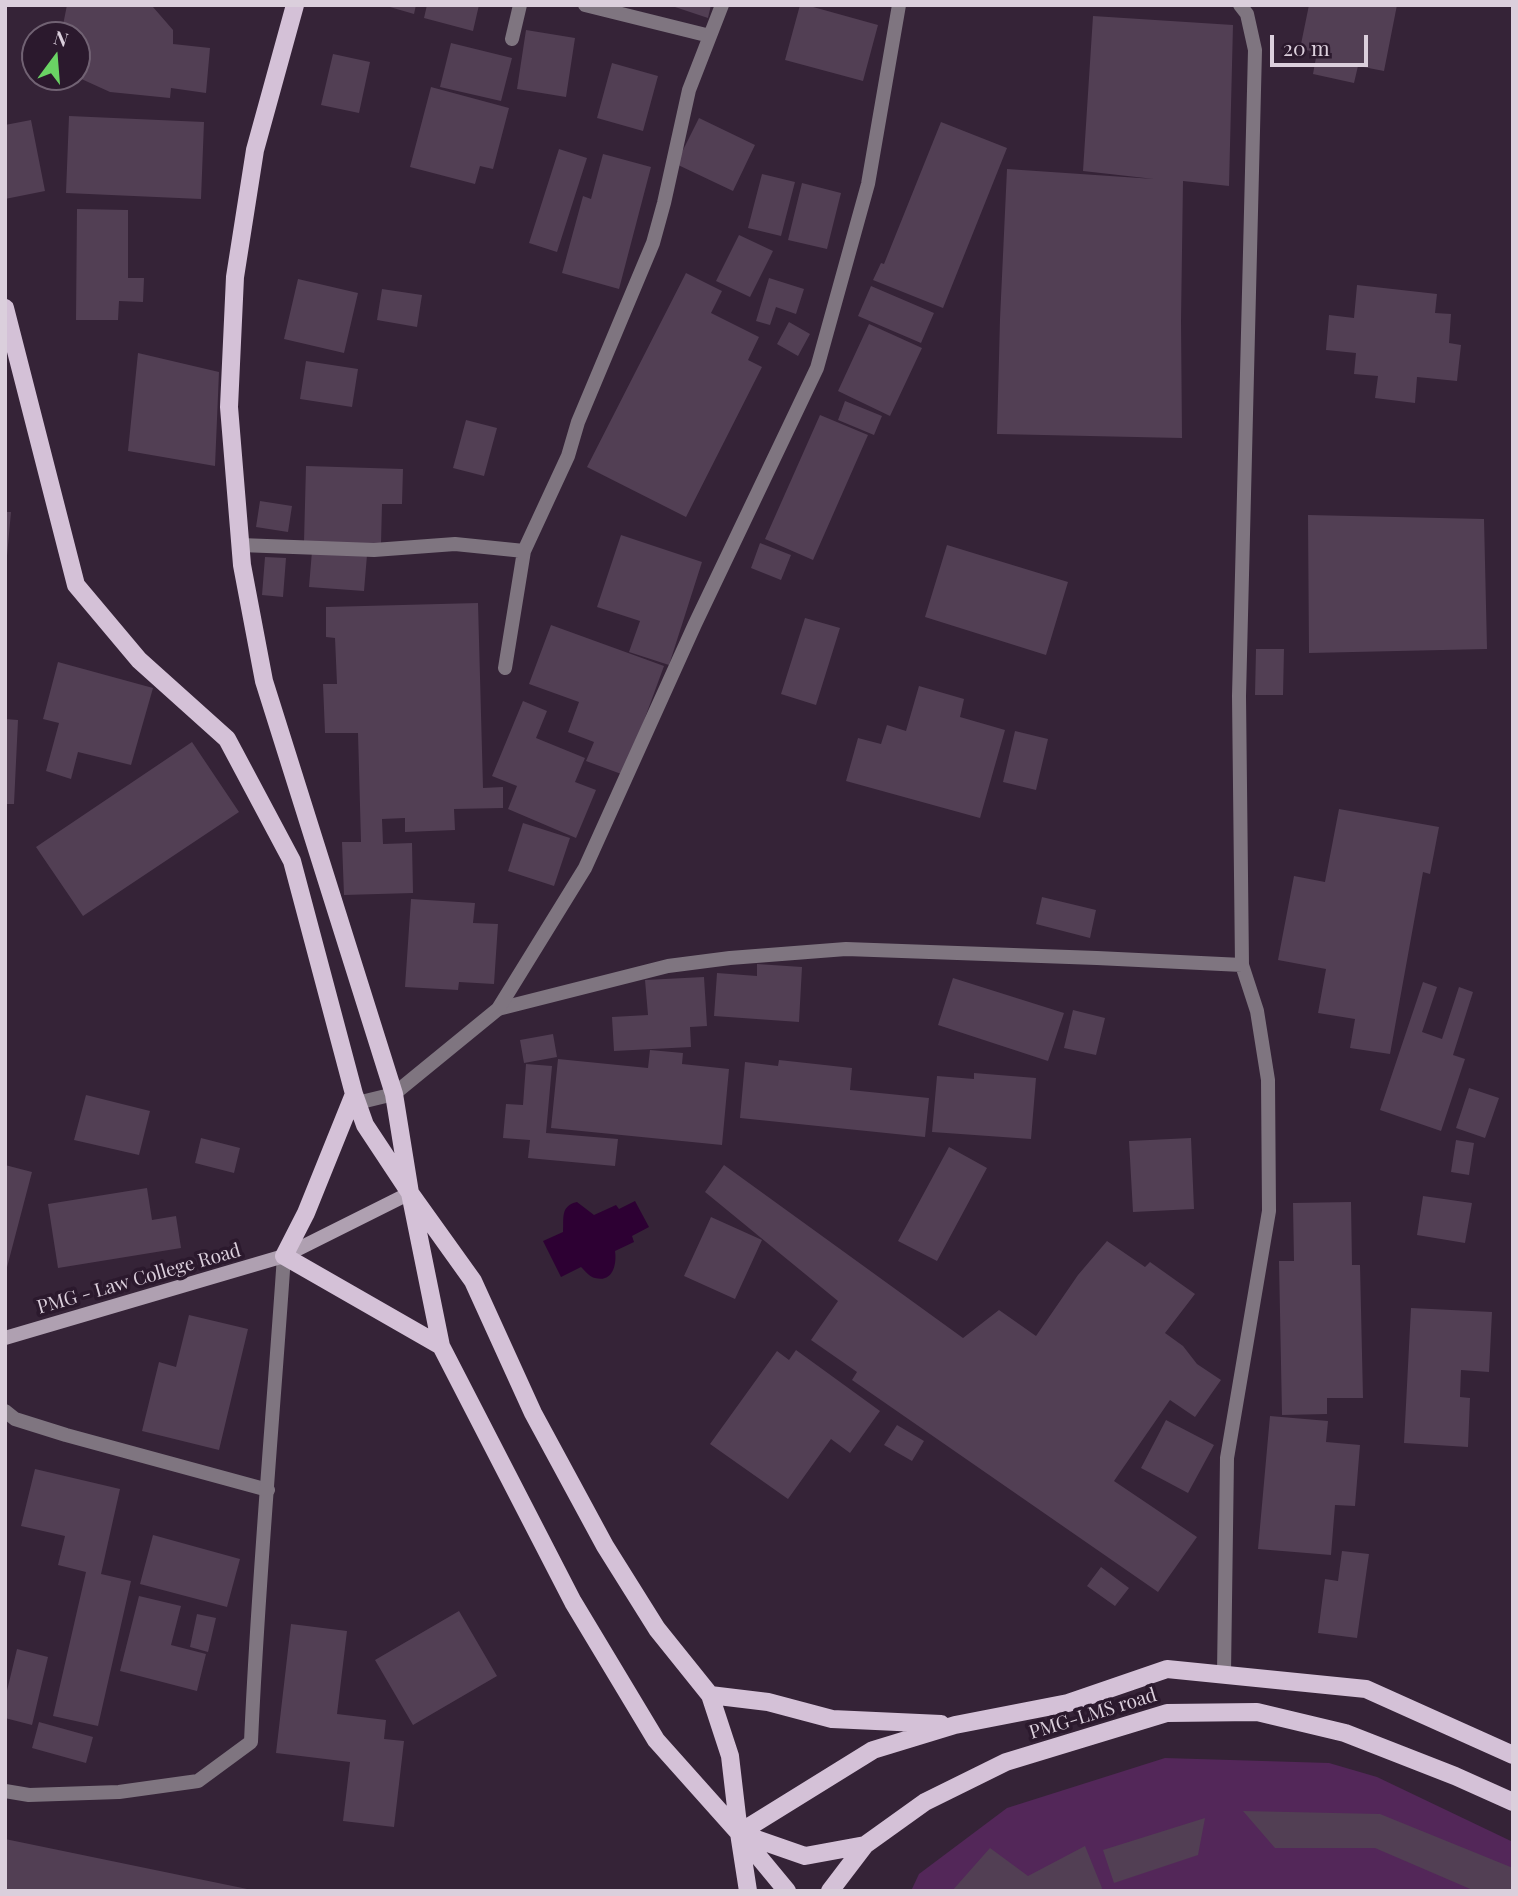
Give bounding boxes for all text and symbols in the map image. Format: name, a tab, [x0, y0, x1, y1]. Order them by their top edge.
north arrow	[21, 21, 91, 91]
scale bar	[1273, 21, 1371, 65]
text: N	[51, 23, 71, 52]
text: 20 m	[1283, 33, 1330, 61]
street label: PMG - Law College Road	[35, 1239, 243, 1319]
street label: PMG-LMS road	[1027, 1684, 1159, 1744]

